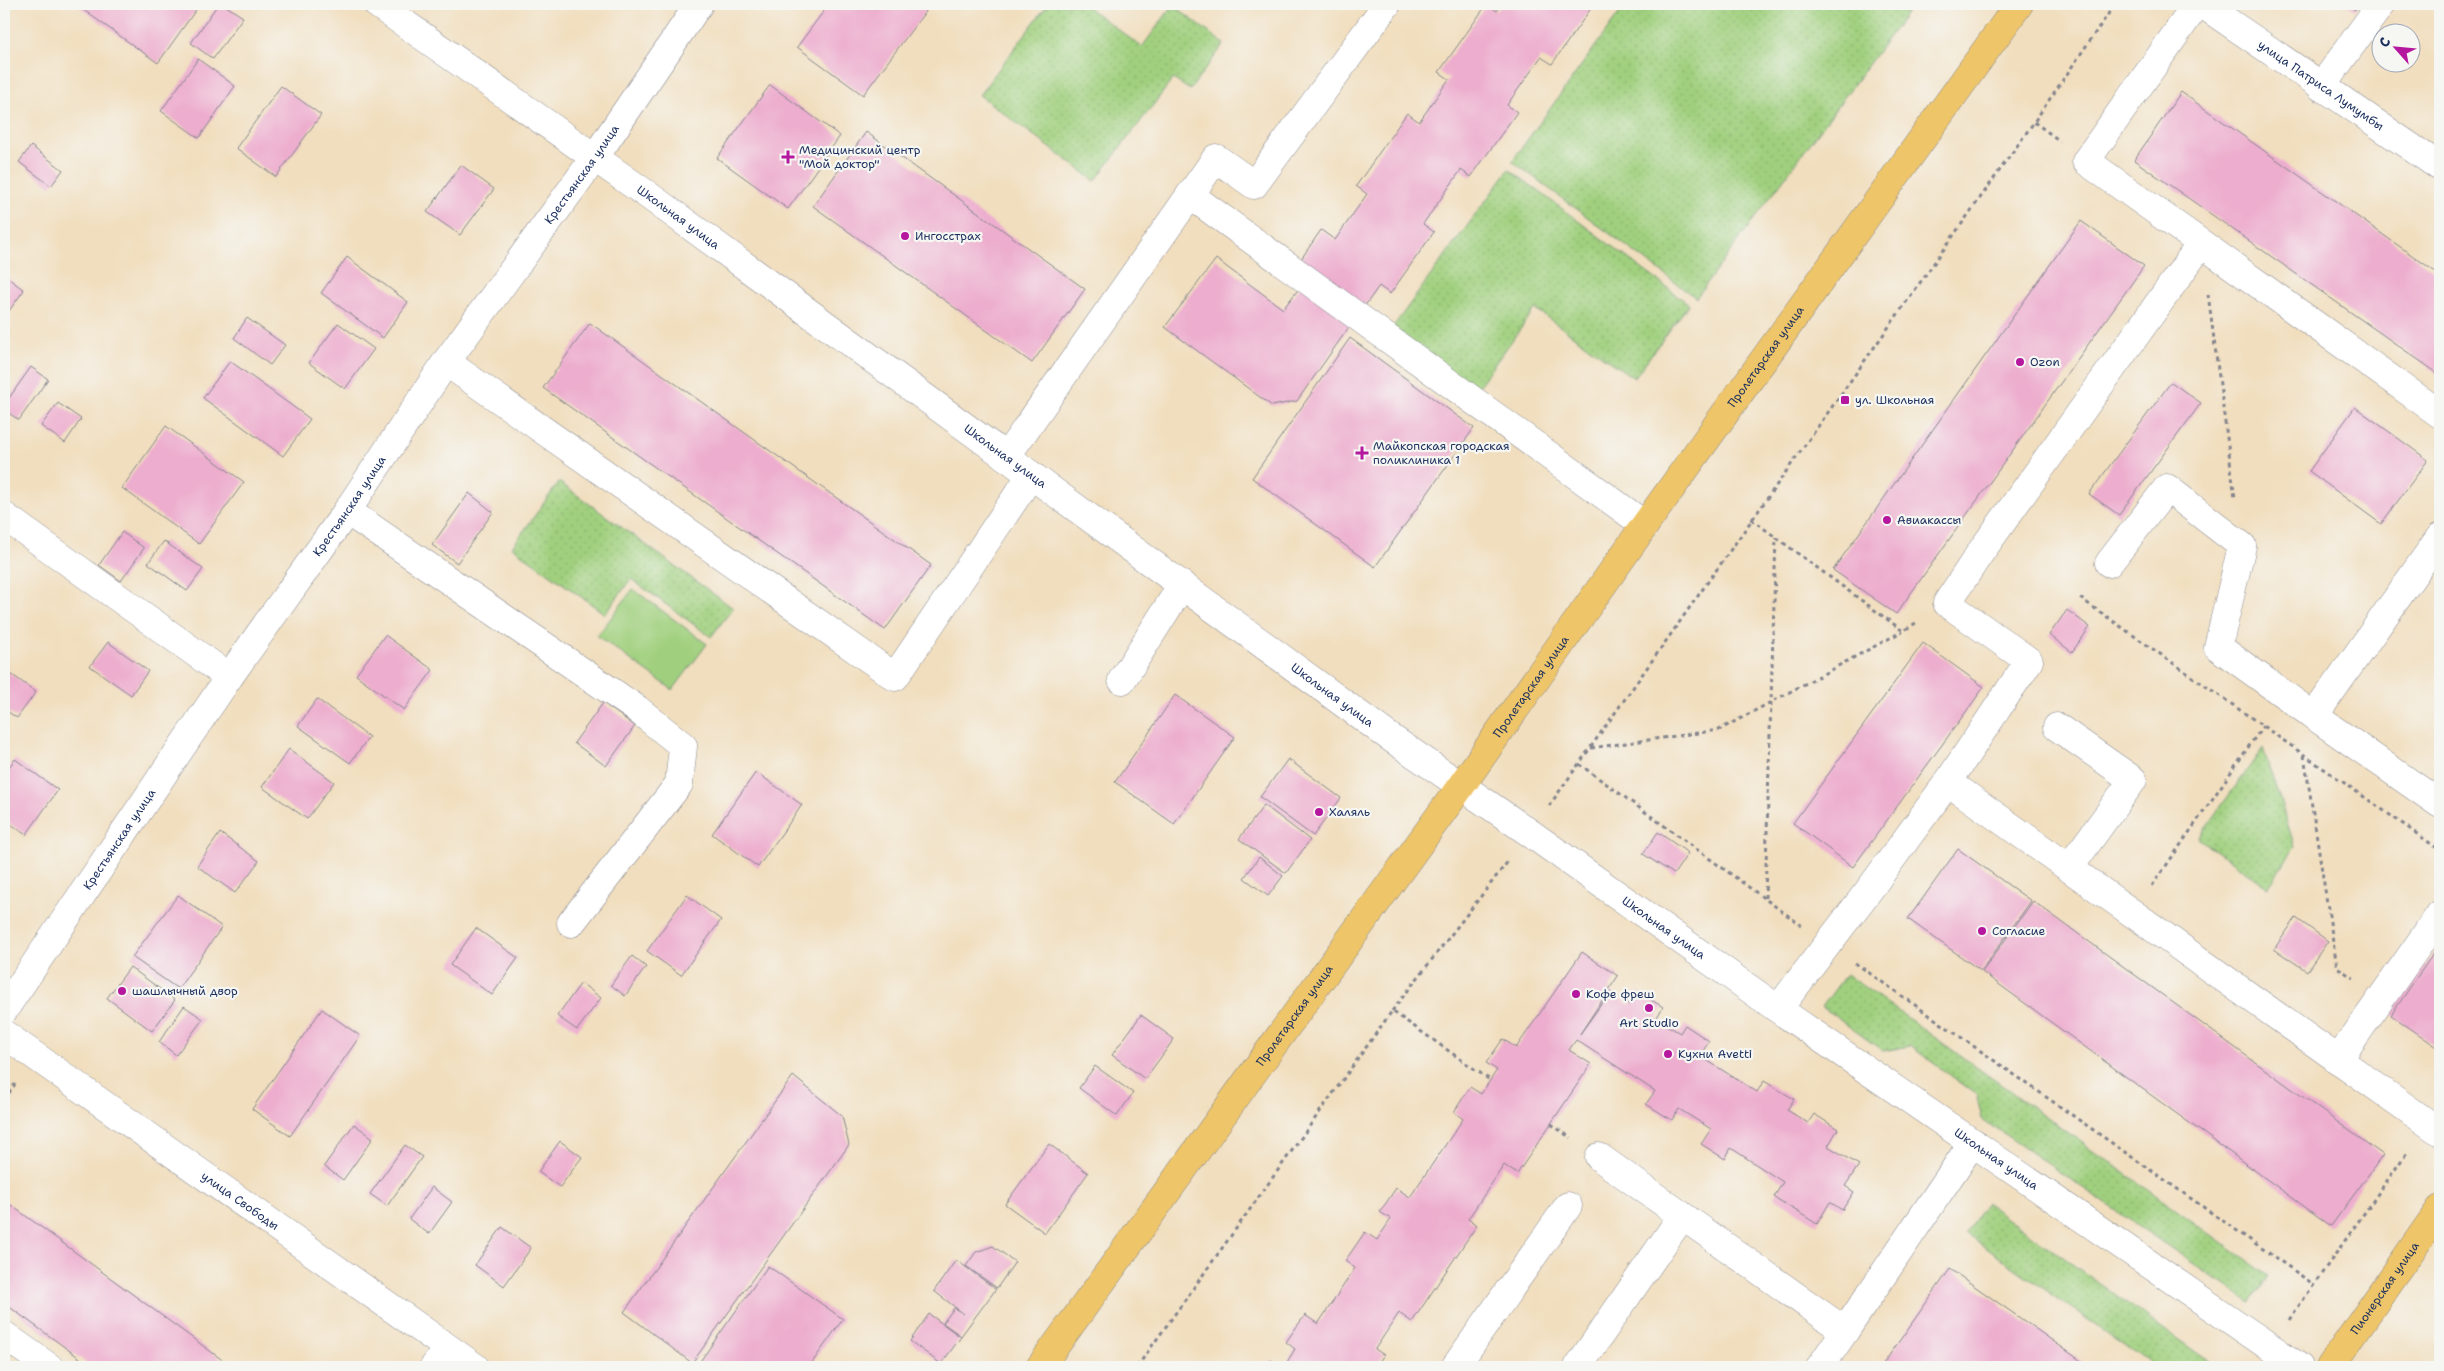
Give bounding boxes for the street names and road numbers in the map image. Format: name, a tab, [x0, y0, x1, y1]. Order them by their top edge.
street label: улица Патриса Лумумбы	[2255, 37, 2387, 134]
street label: Крестьянская улица	[541, 121, 623, 227]
street label: Школьная улица	[634, 182, 723, 253]
street label: Пролетарская улица	[1724, 302, 1808, 411]
street label: Школьная улица	[961, 420, 1050, 492]
street label: Крестьянская улица	[309, 452, 390, 560]
street label: Пролетарская улица	[1489, 632, 1573, 741]
street label: Школьная улица	[1288, 659, 1377, 731]
street label: Крестьянская улица	[79, 785, 160, 893]
street label: Школьная улица	[1619, 893, 1709, 963]
street label: Пролетарская улица	[1253, 961, 1337, 1069]
street label: Школьная улица	[1951, 1124, 2042, 1194]
street label: улица Свободы	[198, 1168, 282, 1234]
street label: Пионерская улица	[2347, 1238, 2423, 1338]

